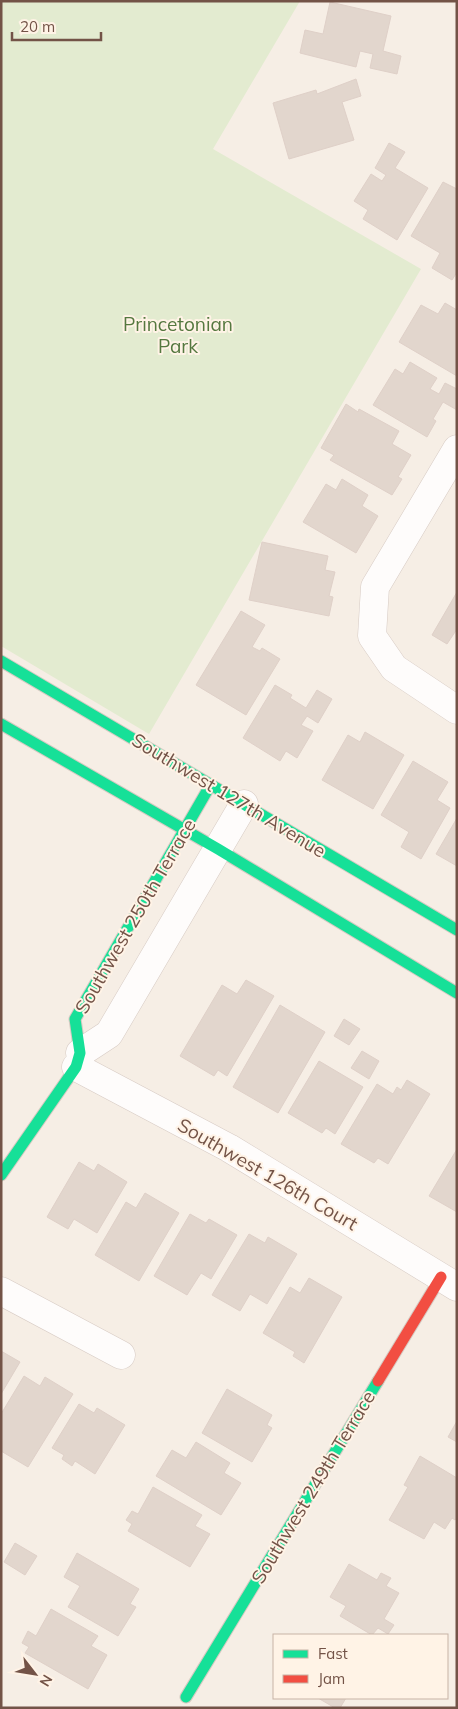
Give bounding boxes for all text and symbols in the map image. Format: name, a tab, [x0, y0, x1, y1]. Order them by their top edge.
scale bar	[12, 10, 101, 42]
text: 20 m	[20, 17, 55, 36]
park label: Princetonian Park	[123, 312, 233, 358]
street label: Southwest 127th Avenue	[128, 728, 330, 862]
street label: Southwest 250th Terrace	[69, 814, 201, 1018]
street label: Southwest 126th Court	[174, 1113, 363, 1236]
street label: Southwest 249th Terrace	[246, 1386, 380, 1588]
legend	[273, 1634, 448, 1699]
text: Fast	[318, 1644, 348, 1663]
north arrow	[10, 1649, 60, 1699]
text: Jam	[318, 1669, 345, 1688]
text: N	[36, 1672, 57, 1690]

